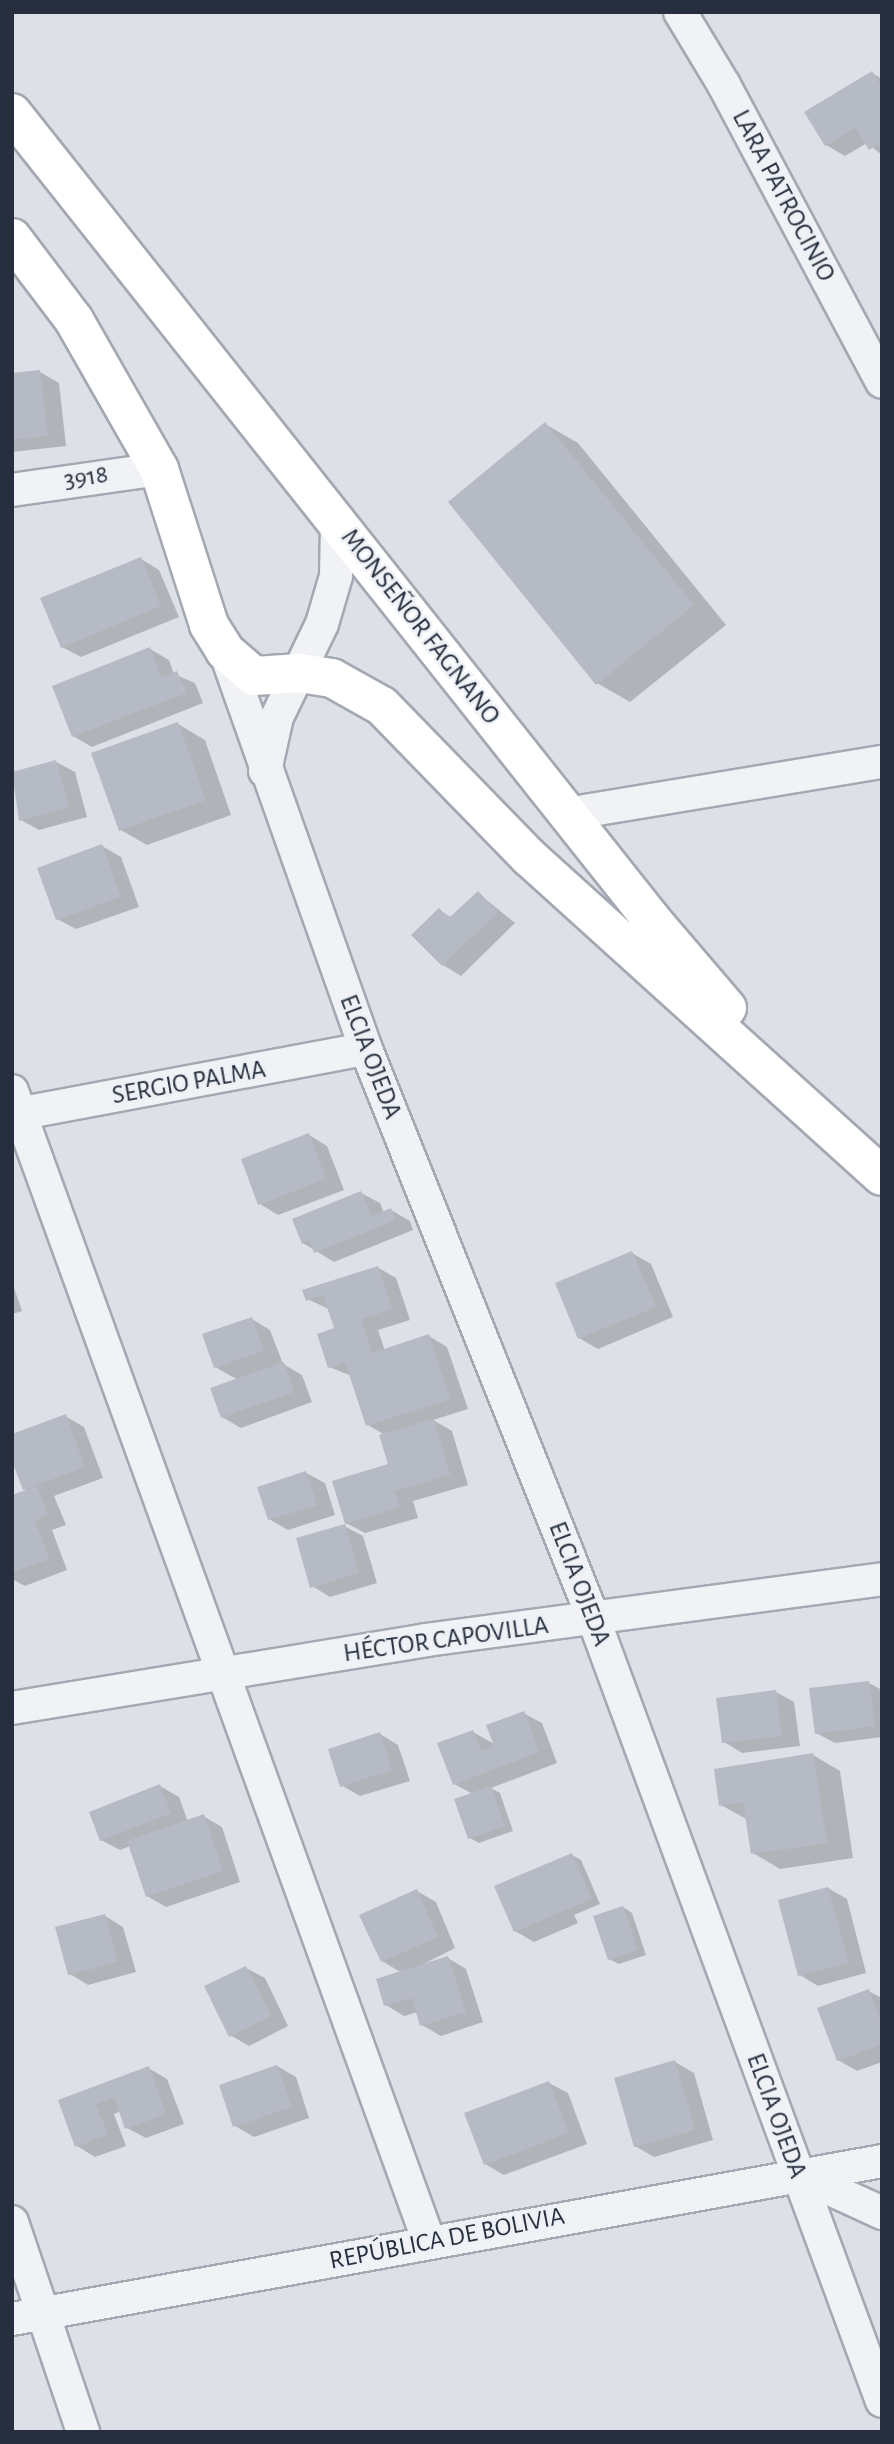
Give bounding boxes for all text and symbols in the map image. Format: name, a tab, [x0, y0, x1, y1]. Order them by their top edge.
street label: LARA PATROCINIO	[725, 105, 841, 287]
street label: 3918	[62, 459, 110, 497]
street label: MONSEÑOR FAGNANO	[334, 523, 506, 731]
street label: ELCIA OJEDA	[332, 990, 408, 1124]
street label: SERGIO PALMA	[110, 1054, 268, 1112]
street label: ELCIA OJEDA	[541, 1517, 617, 1651]
street label: HÉCTOR CAPOVILLA	[341, 1610, 551, 1670]
street label: ELCIA OJEDA	[739, 2049, 813, 2183]
street label: REPÚBLICA DE BOLIVIA	[327, 2201, 567, 2277]

